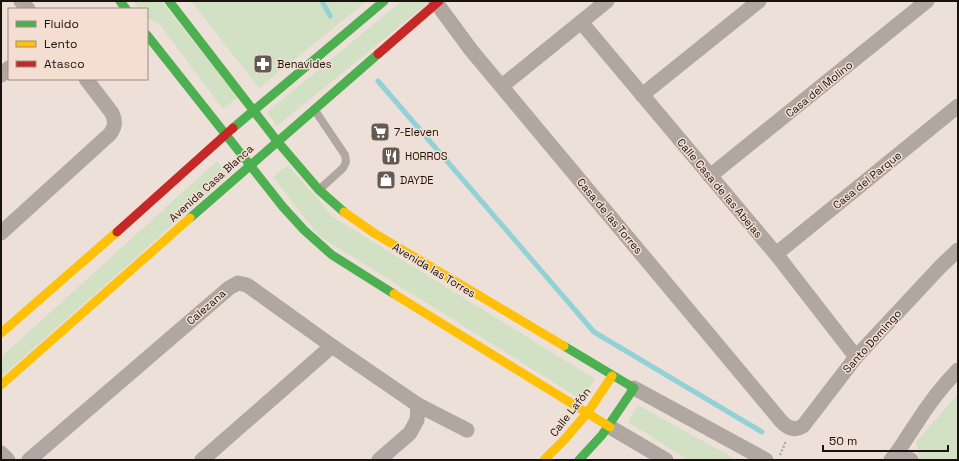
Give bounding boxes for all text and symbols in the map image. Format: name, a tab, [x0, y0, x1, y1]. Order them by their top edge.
legend	[8, 8, 148, 80]
text: Fluido	[44, 16, 79, 32]
text: Lento	[44, 36, 78, 52]
pharmacy icon: Benavides	[252, 53, 274, 75]
text: Atasco	[44, 56, 85, 72]
place label: Benavides	[277, 57, 332, 71]
street label: Casa del Molino	[782, 57, 856, 120]
supermarket icon: 7-Eleven	[369, 121, 391, 143]
place label: 7-Eleven	[394, 125, 439, 139]
street label: Calle Casa de las Abejas	[674, 135, 766, 241]
street label: Avenida Casa Blanca	[166, 141, 257, 225]
restaurant icon: HORROS	[380, 145, 402, 167]
street label: Casa del Parque	[830, 148, 904, 212]
place label: HORROS	[405, 149, 448, 163]
shop icon: DAYDE	[375, 169, 397, 191]
place label: DAYDE	[400, 173, 433, 187]
street label: Casa de las Torres	[574, 175, 646, 257]
street label: Avenida las Torres	[390, 240, 478, 300]
street label: Calezana	[183, 286, 229, 328]
street label: Santo Domingo	[840, 306, 904, 376]
street label: Calle Lafón	[547, 385, 593, 439]
scale bar	[823, 427, 948, 453]
text: 50 m	[829, 433, 857, 449]

